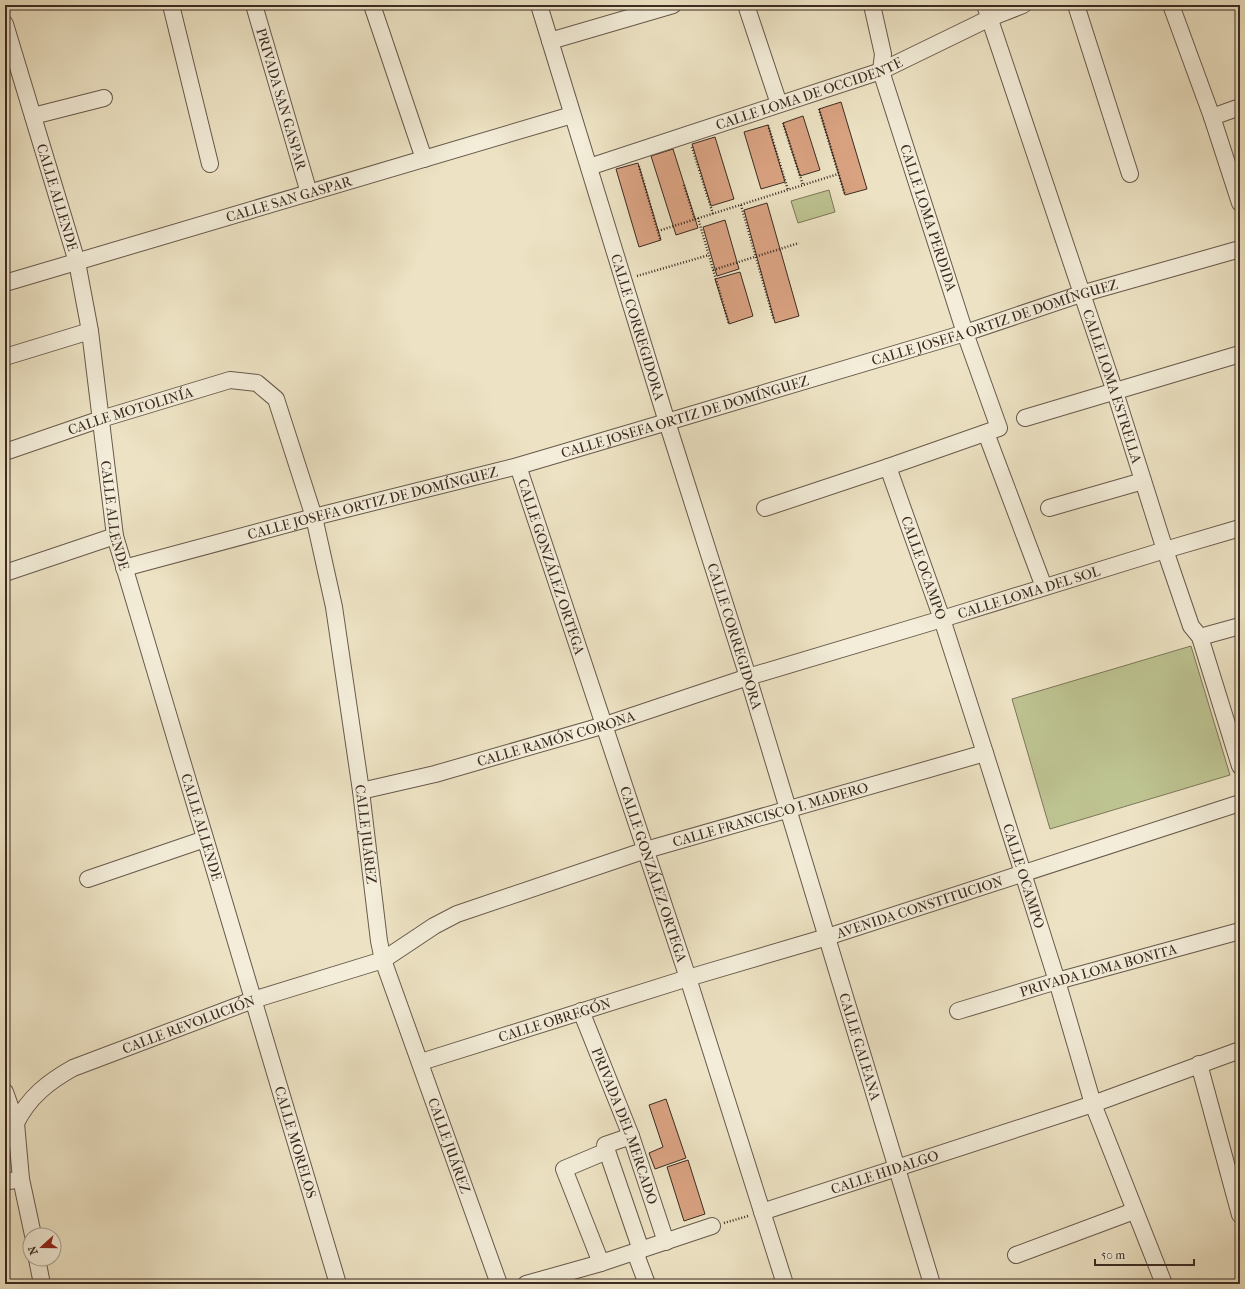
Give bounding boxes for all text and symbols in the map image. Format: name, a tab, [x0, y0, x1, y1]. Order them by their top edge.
street label: PRIVADA SAN GASPAR	[253, 26, 311, 173]
street label: CALLE LOMA DE OCCIDENTE	[713, 53, 906, 133]
street label: CALLE ALLENDE	[33, 142, 82, 253]
street label: CALLE LOMA PERDIDA	[896, 142, 960, 295]
street label: CALLE SAN GASPAR	[224, 172, 354, 226]
street label: CALLE CORREGIDORA	[607, 252, 669, 403]
street label: CALLE JOSEFA ORTIZ DE DOMÍNGUEZ	[869, 275, 1120, 369]
street label: CALLE LOMA ESTRELLA	[1079, 307, 1146, 466]
street label: CALLE JOSEFA ORTIZ DE DOMÍNGUEZ	[559, 372, 811, 461]
street label: CALLE MOTOLINÍA	[66, 383, 196, 438]
street label: CALLE ALLENDE	[97, 460, 133, 573]
street label: CALLE JOSEFA ORTIZ DE DOMÍNGUEZ	[246, 463, 500, 543]
street label: CALLE GONZÁLEZ ORTEGA	[514, 477, 589, 657]
street label: CALLE OCAMPO	[898, 514, 950, 622]
street label: CALLE CORREGIDORA	[704, 561, 766, 712]
street label: CALLE LOMA DEL SOL	[955, 562, 1103, 622]
street label: CALLE RAMÓN CORONA	[475, 707, 638, 770]
street label: CALLE ALLENDE	[178, 771, 226, 883]
street label: CALLE FRANCISCO I. MADERO	[670, 778, 870, 851]
street label: CALLE JUÁREZ	[352, 783, 381, 886]
street label: CALLE GONZÁLEZ ORTEGA	[616, 784, 691, 965]
street label: CALLE OCAMPO	[999, 821, 1048, 930]
street label: AVENIDA CONSTITUCION	[833, 872, 1005, 942]
street label: PRIVADA LOMA BONITA	[1018, 940, 1180, 1000]
street label: CALLE REVOLUCIÓN	[120, 991, 258, 1057]
street label: CALLE GALEANA	[836, 991, 885, 1103]
street label: CALLE OBREGÓN	[496, 994, 613, 1046]
street label: PRIVADA DEL MERCADO	[588, 1045, 661, 1206]
street label: CALLE MORELOS	[271, 1084, 320, 1200]
street label: CALLE JUÁREZ	[425, 1095, 475, 1196]
street label: CALLE HIDALGO	[829, 1146, 941, 1197]
north arrow	[22, 1227, 62, 1267]
scale bar	[1095, 1241, 1194, 1267]
text: N	[25, 1244, 41, 1257]
text: 50 m	[1101, 1248, 1125, 1262]

